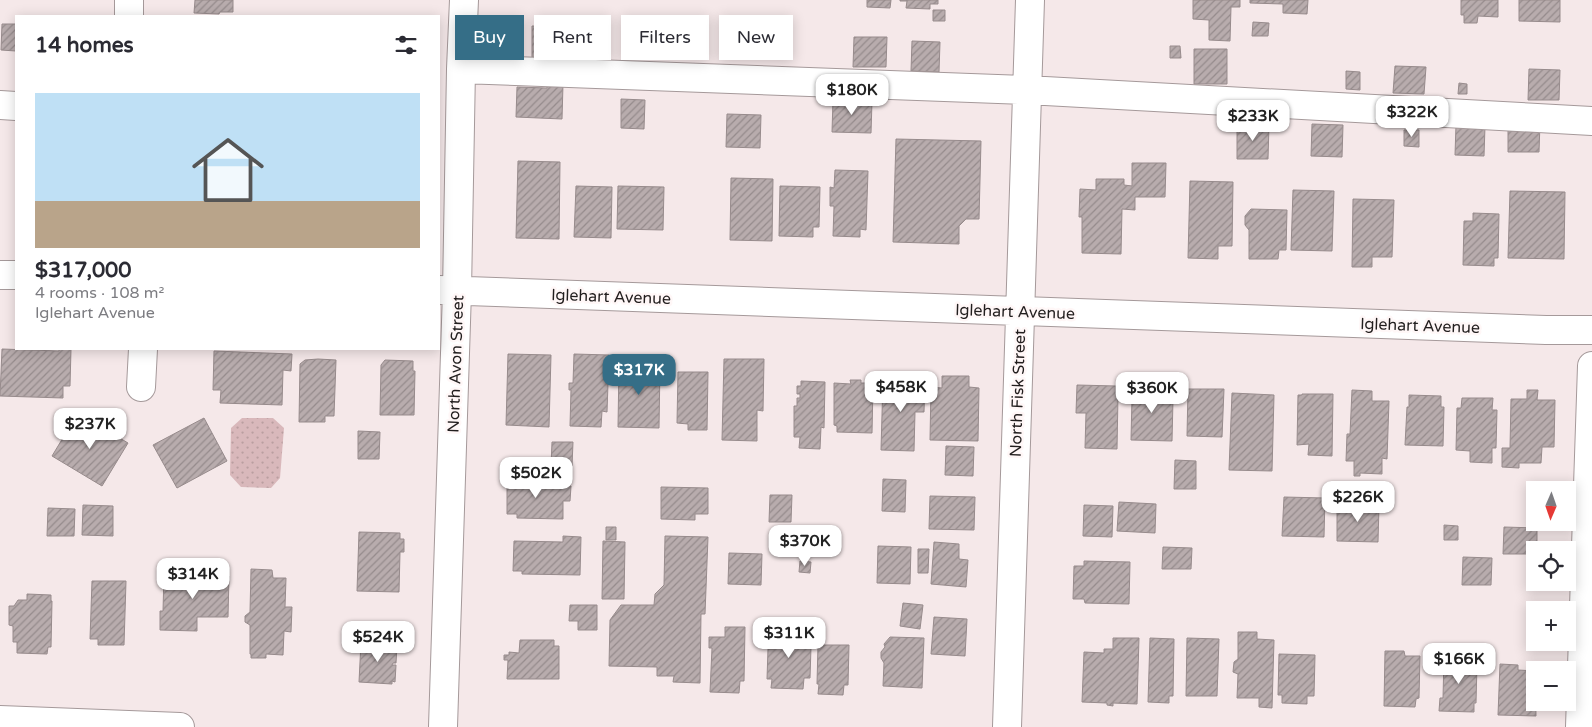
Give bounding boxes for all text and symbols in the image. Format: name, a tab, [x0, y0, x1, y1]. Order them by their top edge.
chip: Buy	[455, 15, 524, 60]
chip: Rent	[534, 15, 611, 60]
chip: Filters	[621, 15, 709, 60]
chip: New	[719, 15, 793, 60]
icon: filters	[392, 31, 420, 59]
text: 14 homes	[35, 33, 134, 58]
pin: $180K	[817, 74, 887, 116]
text: $180K	[827, 80, 877, 100]
pin: $322K	[1377, 96, 1447, 138]
pin: $233K	[1218, 100, 1288, 142]
text: $322K	[1387, 102, 1437, 122]
text: $233K	[1228, 106, 1278, 126]
icon: home	[183, 125, 273, 215]
text: $317,000	[35, 258, 131, 283]
text: 4 rooms · 108 m²	[35, 283, 164, 303]
street label: Iglehart Avenue	[551, 285, 671, 309]
street label: North Avon Street	[444, 295, 468, 433]
street label: Iglehart Avenue	[955, 300, 1075, 324]
text: Iglehart Avenue	[35, 303, 155, 323]
street label: Iglehart Avenue	[1360, 314, 1480, 338]
street label: North Fisk Street	[1006, 329, 1030, 458]
pin: $317K	[604, 354, 674, 396]
text: $317K	[614, 360, 664, 380]
pin: $458K	[866, 370, 936, 413]
pin: $360K	[1117, 372, 1187, 414]
text: $458K	[876, 377, 926, 397]
text: $360K	[1127, 378, 1177, 398]
pin: $237K	[55, 408, 125, 450]
text: $237K	[65, 414, 115, 434]
pin: $502K	[501, 456, 571, 499]
text: $502K	[511, 463, 561, 483]
pin: $226K	[1323, 480, 1393, 523]
north arrow	[1526, 481, 1576, 531]
map controls	[1526, 481, 1576, 711]
text: $226K	[1333, 487, 1383, 507]
pin: $370K	[770, 524, 840, 567]
text: $370K	[780, 531, 830, 551]
button: locate	[1526, 541, 1576, 591]
pin: $314K	[158, 558, 228, 600]
text: $314K	[168, 564, 218, 584]
button: +	[1526, 601, 1576, 651]
pin: $311K	[754, 616, 824, 659]
pin: $524K	[343, 620, 413, 663]
text: $311K	[764, 623, 814, 643]
text: $524K	[353, 627, 403, 647]
pin: $166K	[1424, 642, 1494, 685]
text: $166K	[1434, 649, 1484, 669]
button: −	[1526, 661, 1576, 711]

